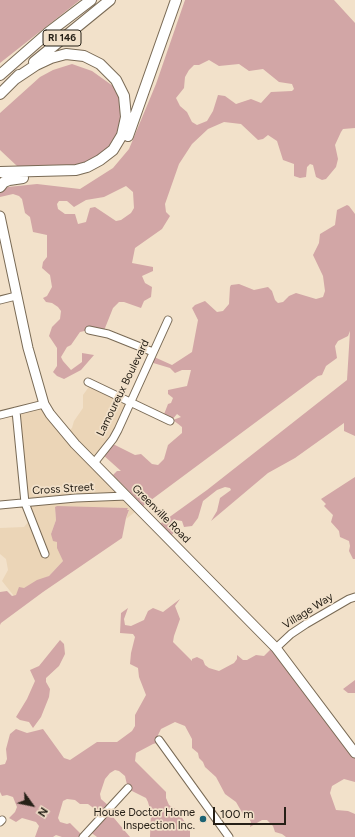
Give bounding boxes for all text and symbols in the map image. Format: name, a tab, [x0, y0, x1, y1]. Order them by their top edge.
road number: RI 146	[43, 30, 81, 46]
street label: Lamoureux Boulevard	[94, 338, 152, 438]
street label: Cross Street	[32, 480, 94, 498]
street label: Greenville Road	[129, 482, 193, 546]
street label: Village Way	[280, 590, 336, 632]
north arrow	[12, 785, 52, 825]
scale bar	[215, 799, 288, 825]
text: N	[35, 805, 50, 819]
place label: House Doctor Home Inspection Inc.	[94, 806, 195, 832]
text: 100 m	[220, 807, 254, 821]
marker: House Doctor Home Inspection Inc.	[198, 814, 208, 824]

